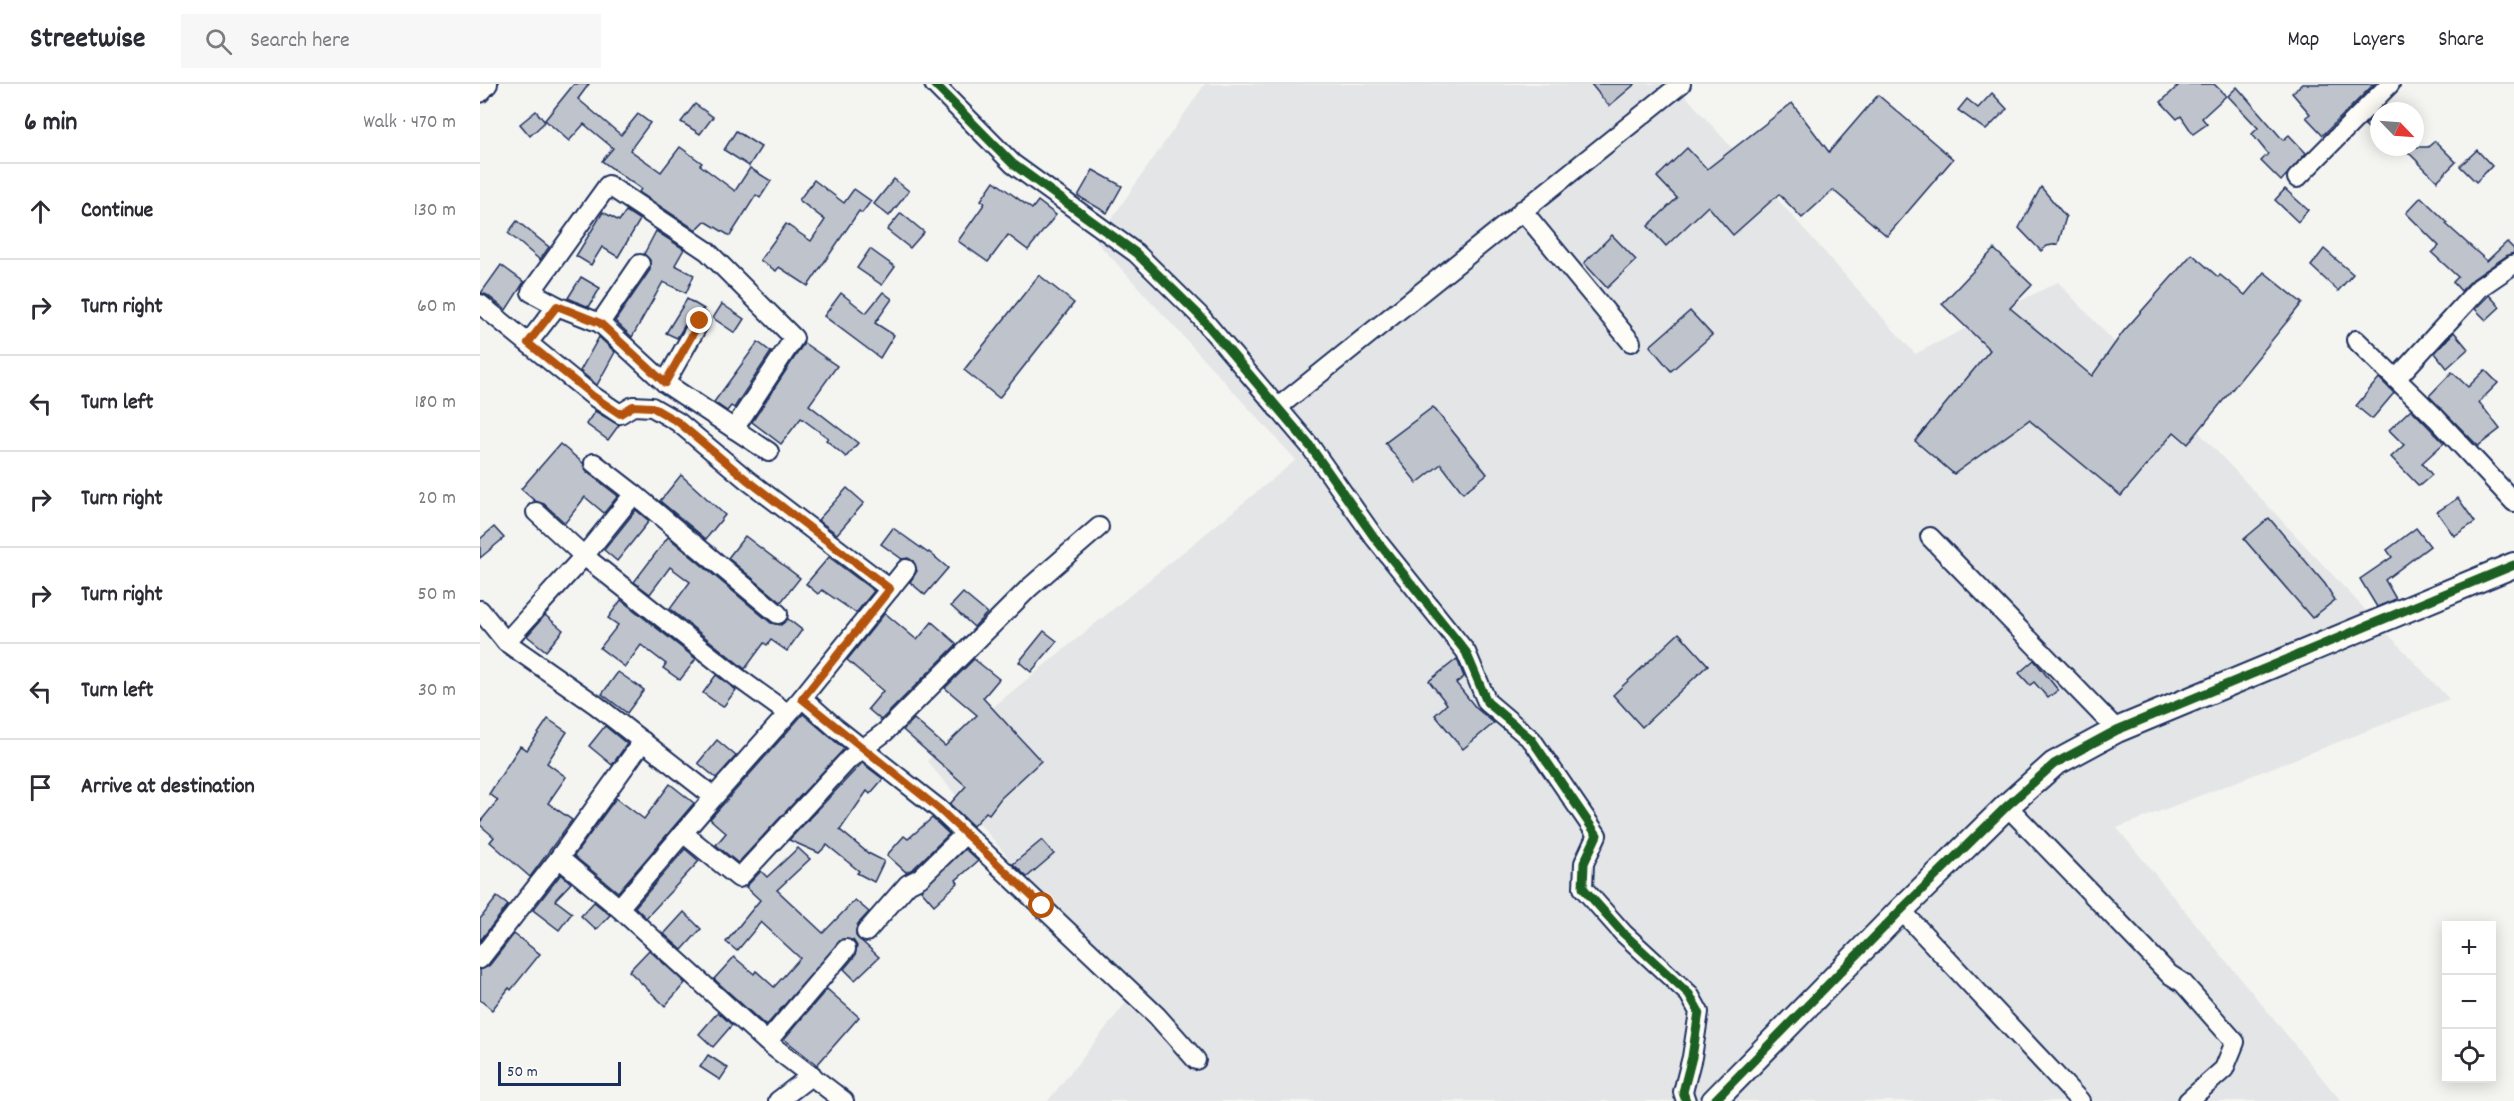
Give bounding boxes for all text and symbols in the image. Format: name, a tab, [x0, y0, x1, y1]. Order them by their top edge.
search box	[181, 14, 601, 68]
text: Streetwise	[30, 21, 145, 61]
icon: search	[202, 25, 235, 58]
text: Search here	[250, 26, 350, 57]
text: Map	[2288, 26, 2319, 56]
text: Layers	[2352, 26, 2405, 56]
text: Share	[2438, 26, 2484, 56]
north arrow	[2370, 102, 2424, 156]
text: 6 min	[24, 105, 77, 142]
text: Walk · 470 m	[363, 109, 456, 137]
icon: ahead	[24, 195, 57, 228]
text: Continue	[81, 196, 153, 227]
text: 130 m	[414, 197, 456, 225]
icon: right	[24, 291, 57, 324]
text: Turn right	[81, 292, 163, 323]
text: 60 m	[417, 293, 456, 321]
route end	[686, 307, 712, 333]
icon: left	[24, 387, 57, 420]
text: Turn left	[81, 388, 153, 419]
text: 180 m	[414, 389, 456, 417]
icon: right	[24, 483, 57, 516]
text: Turn right	[81, 484, 163, 515]
text: 20 m	[418, 485, 456, 513]
icon: right	[24, 579, 57, 612]
text: Turn right	[81, 580, 163, 611]
text: 50 m	[418, 581, 456, 609]
icon: left	[24, 675, 57, 708]
text: Turn left	[81, 676, 153, 707]
text: 30 m	[418, 677, 456, 705]
icon: arrive	[24, 771, 57, 804]
text: Arrive at destination	[81, 772, 255, 803]
route start	[1028, 892, 1054, 918]
map controls	[2442, 921, 2496, 1083]
button: +	[2442, 921, 2496, 975]
button: −	[2442, 975, 2496, 1029]
button: locate	[2442, 1029, 2496, 1083]
scale bar	[498, 1059, 621, 1086]
text: 50 m	[507, 1061, 538, 1084]

